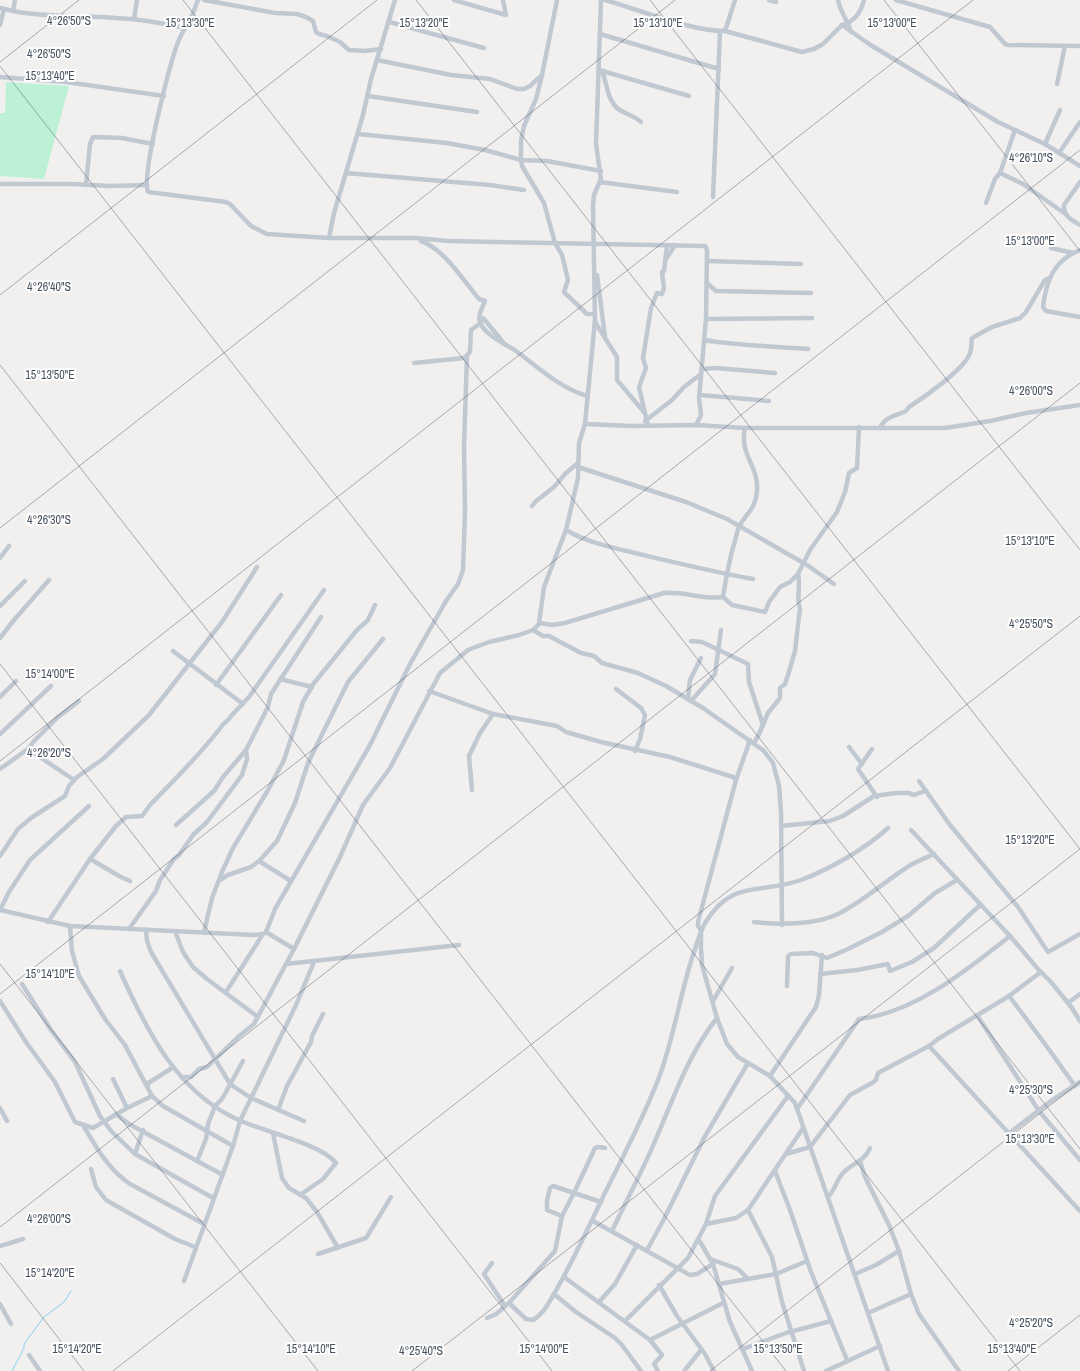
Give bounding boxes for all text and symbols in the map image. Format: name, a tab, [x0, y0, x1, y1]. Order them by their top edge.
text: 4°26'50"S	[47, 13, 91, 29]
text: 15°13'30"E	[165, 15, 215, 31]
text: 15°13'20"E	[399, 15, 449, 31]
text: 15°13'10"E	[633, 15, 683, 31]
text: 15°13'00"E	[867, 15, 917, 31]
text: 4°26'50"S	[27, 46, 71, 62]
text: 15°13'40"E	[25, 68, 75, 84]
text: 4°26'10"S	[1009, 150, 1053, 166]
text: 15°13'00"E	[1005, 233, 1055, 249]
text: 4°26'40"S	[27, 279, 71, 295]
text: 15°13'50"E	[25, 367, 75, 383]
text: 4°26'00"S	[1009, 383, 1053, 399]
text: 4°26'30"S	[27, 512, 71, 528]
text: 15°13'10"E	[1005, 533, 1055, 549]
text: 4°25'50"S	[1009, 616, 1053, 632]
text: 15°14'00"E	[25, 666, 75, 682]
text: 4°26'20"S	[27, 745, 71, 761]
text: 15°13'20"E	[1005, 832, 1055, 848]
text: 15°14'10"E	[25, 966, 75, 982]
text: 4°25'30"S	[1009, 1082, 1053, 1098]
text: 15°13'30"E	[1005, 1131, 1055, 1147]
text: 4°26'00"S	[27, 1211, 71, 1227]
text: 15°14'20"E	[25, 1265, 75, 1281]
text: 4°25'20"S	[1009, 1315, 1053, 1331]
text: 15°14'20"E	[52, 1341, 102, 1357]
text: 15°14'10"E	[286, 1341, 336, 1357]
text: 15°14'00"E	[519, 1341, 569, 1357]
text: 15°13'50"E	[753, 1341, 803, 1357]
text: 15°13'40"E	[987, 1341, 1037, 1357]
text: 4°25'40"S	[399, 1343, 443, 1359]

